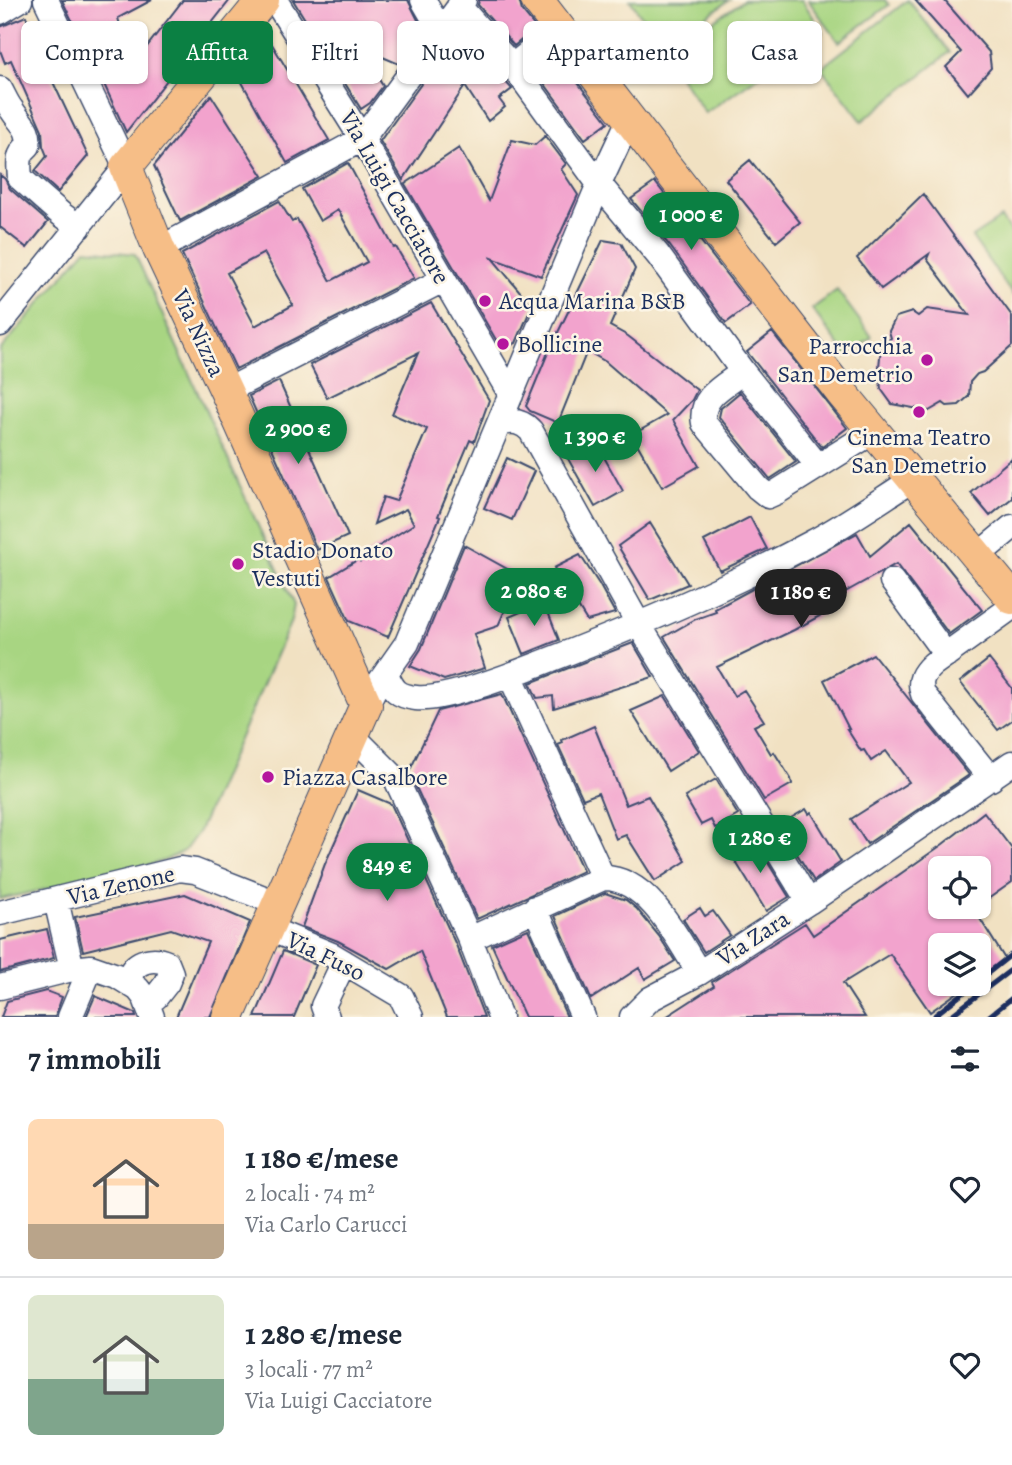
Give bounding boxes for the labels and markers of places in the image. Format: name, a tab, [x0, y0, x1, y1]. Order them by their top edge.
pin: 1 000 €	[626, 192, 756, 252]
place label: Acqua Marina B&B	[498, 285, 686, 317]
marker: Acqua Marina B&B	[477, 293, 493, 309]
place label: Bollicine	[517, 328, 602, 360]
place label: Parrocchia San Demetrio	[777, 330, 914, 390]
marker: Bollicine	[495, 336, 511, 352]
marker: Parrocchia San Demetrio	[919, 352, 935, 368]
marker: Cinema Teatro San Demetrio	[911, 404, 927, 420]
pin: 2 900 €	[233, 406, 363, 466]
pin: 1 390 €	[530, 414, 660, 474]
place label: Cinema Teatro San Demetrio	[847, 421, 991, 481]
place label: Stadio Donato Vestuti	[251, 534, 393, 594]
marker: Stadio Donato Vestuti	[230, 556, 246, 572]
pin: 2 080 €	[469, 568, 599, 628]
pin: 1 180 €	[736, 570, 866, 629]
place label: Piazza Casalbore	[282, 761, 448, 793]
marker: Piazza Casalbore	[260, 769, 276, 785]
pin: 1 280 €	[695, 816, 825, 875]
pin: 849 €	[338, 844, 436, 903]

